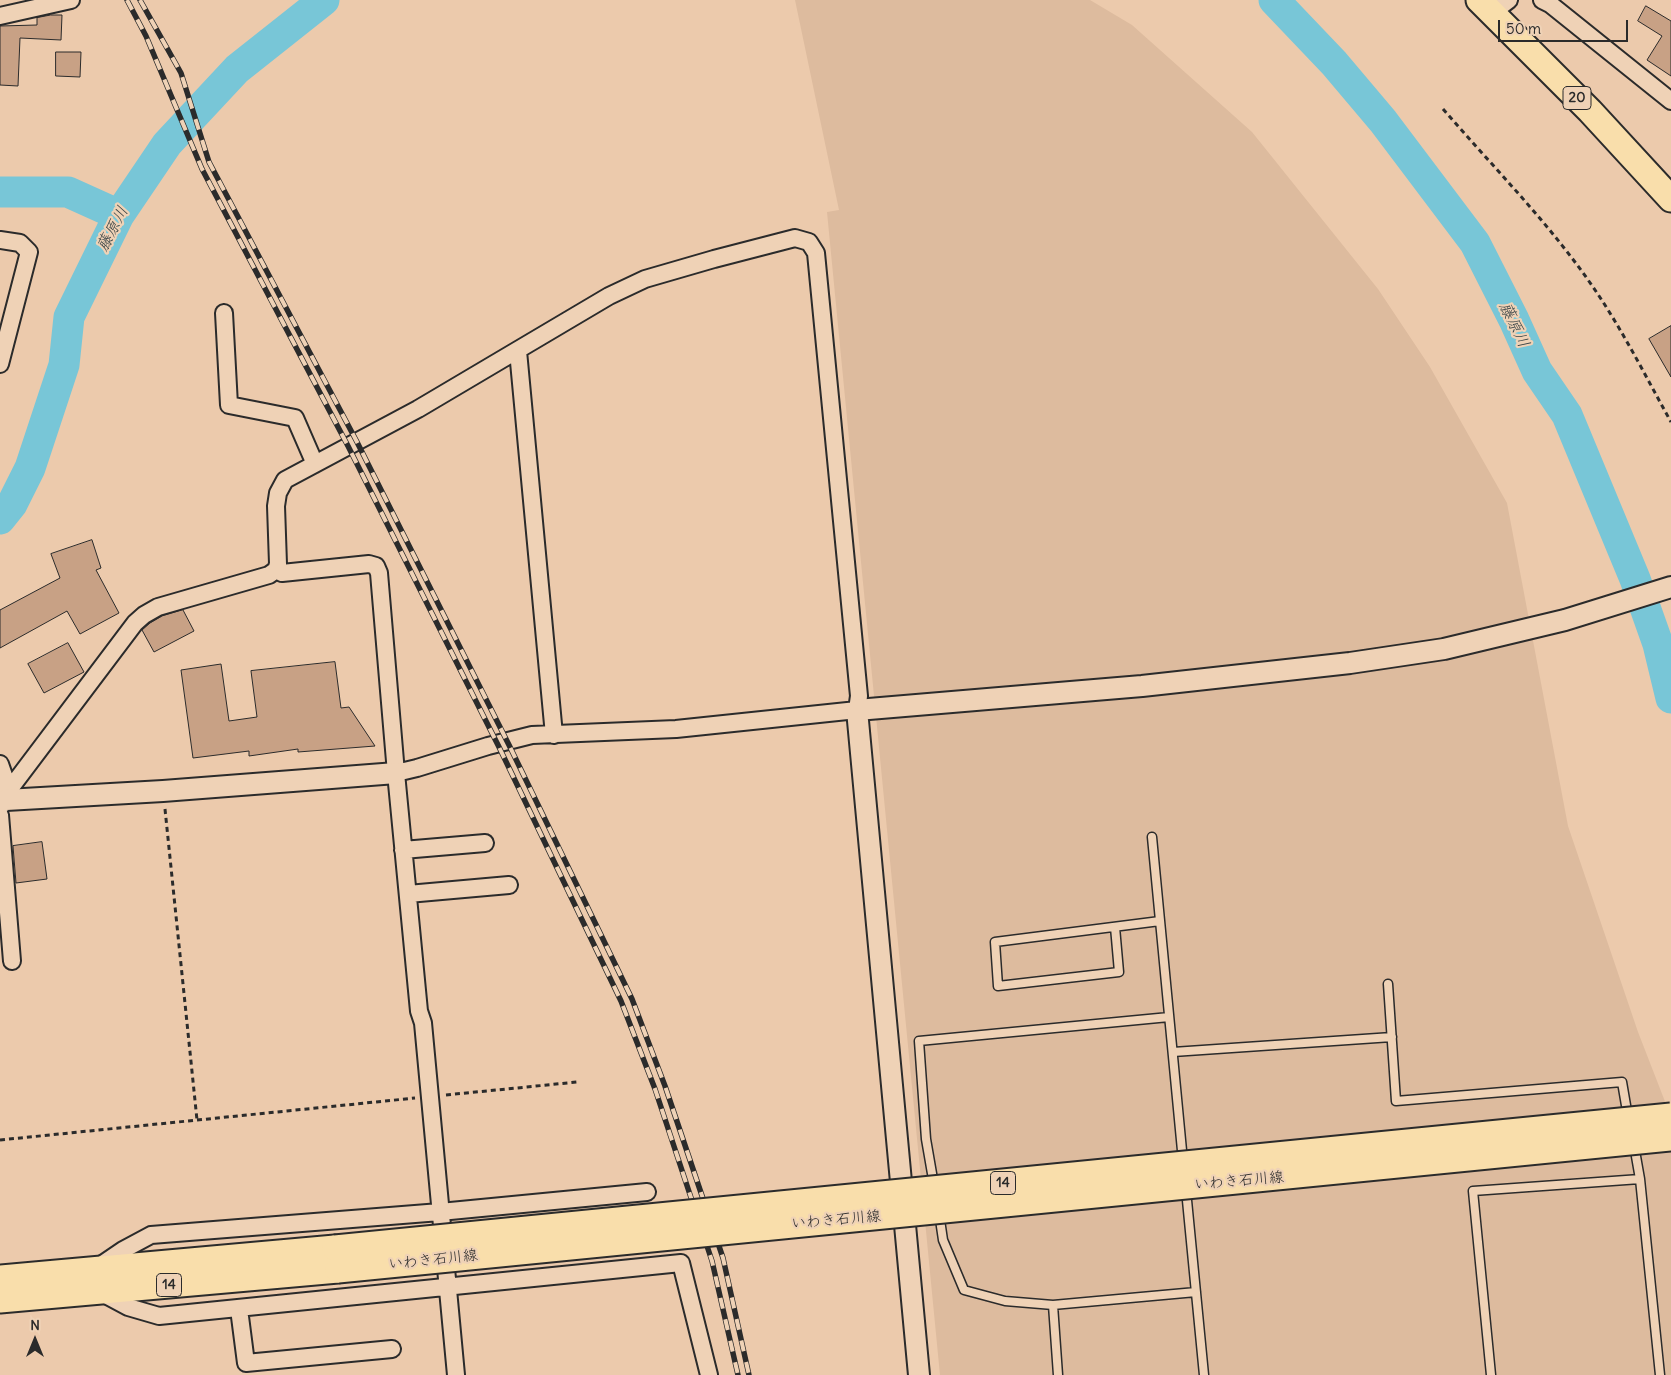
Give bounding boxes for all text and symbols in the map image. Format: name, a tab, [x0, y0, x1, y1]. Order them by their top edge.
scale bar	[1501, 10, 1631, 42]
text: 50 m	[1506, 19, 1541, 38]
road number: 20	[1563, 86, 1591, 110]
water label: 藤原川	[93, 203, 133, 255]
water label: 藤原川	[1495, 299, 1533, 351]
street label: いわき石川線	[1193, 1168, 1285, 1194]
road number: 14	[990, 1172, 1016, 1194]
street label: いわき石川線	[790, 1207, 882, 1233]
street label: いわき石川線	[387, 1246, 479, 1274]
road number: 14	[156, 1274, 182, 1296]
north arrow	[10, 1315, 60, 1365]
text: N	[30, 1316, 40, 1334]

